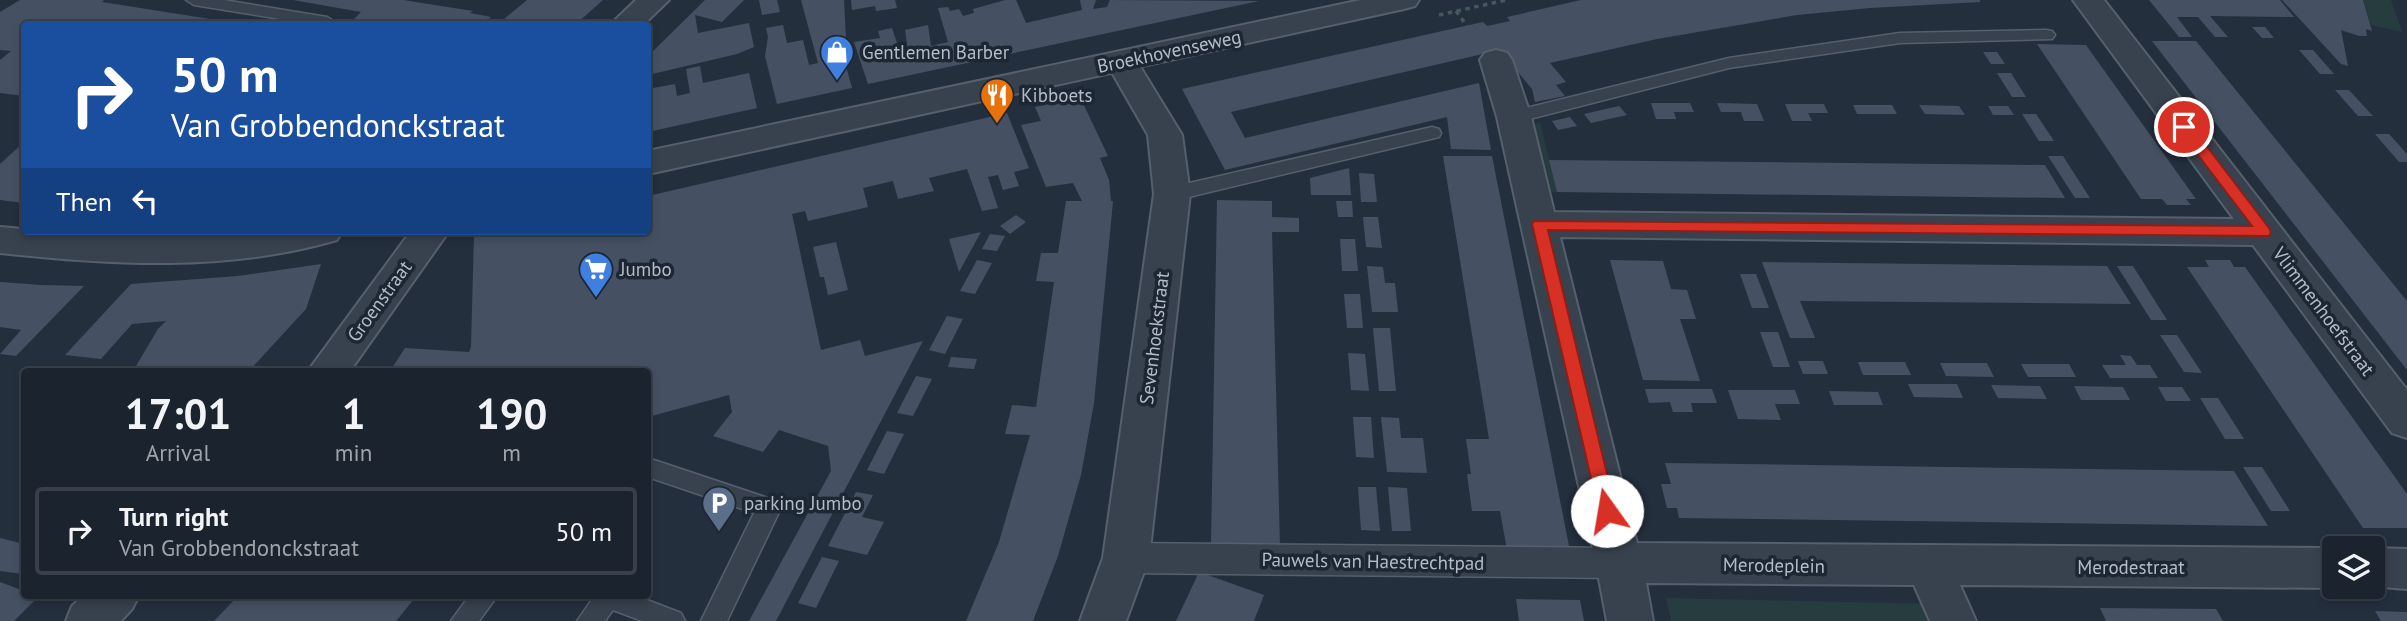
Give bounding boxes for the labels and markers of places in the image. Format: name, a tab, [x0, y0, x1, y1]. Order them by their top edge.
shop icon: Gentlemen Barber	[818, 33, 856, 82]
place label: Gentlemen Barber	[862, 40, 1010, 64]
restaurant icon: Kibboets	[978, 76, 1016, 125]
place label: Kibboets	[1021, 83, 1092, 107]
pin	[2154, 97, 2214, 157]
supermarket icon: Jumbo	[577, 250, 615, 299]
place label: Jumbo	[619, 257, 672, 281]
parking icon: parking Jumbo	[700, 484, 738, 533]
place label: parking Jumbo	[744, 491, 862, 515]

